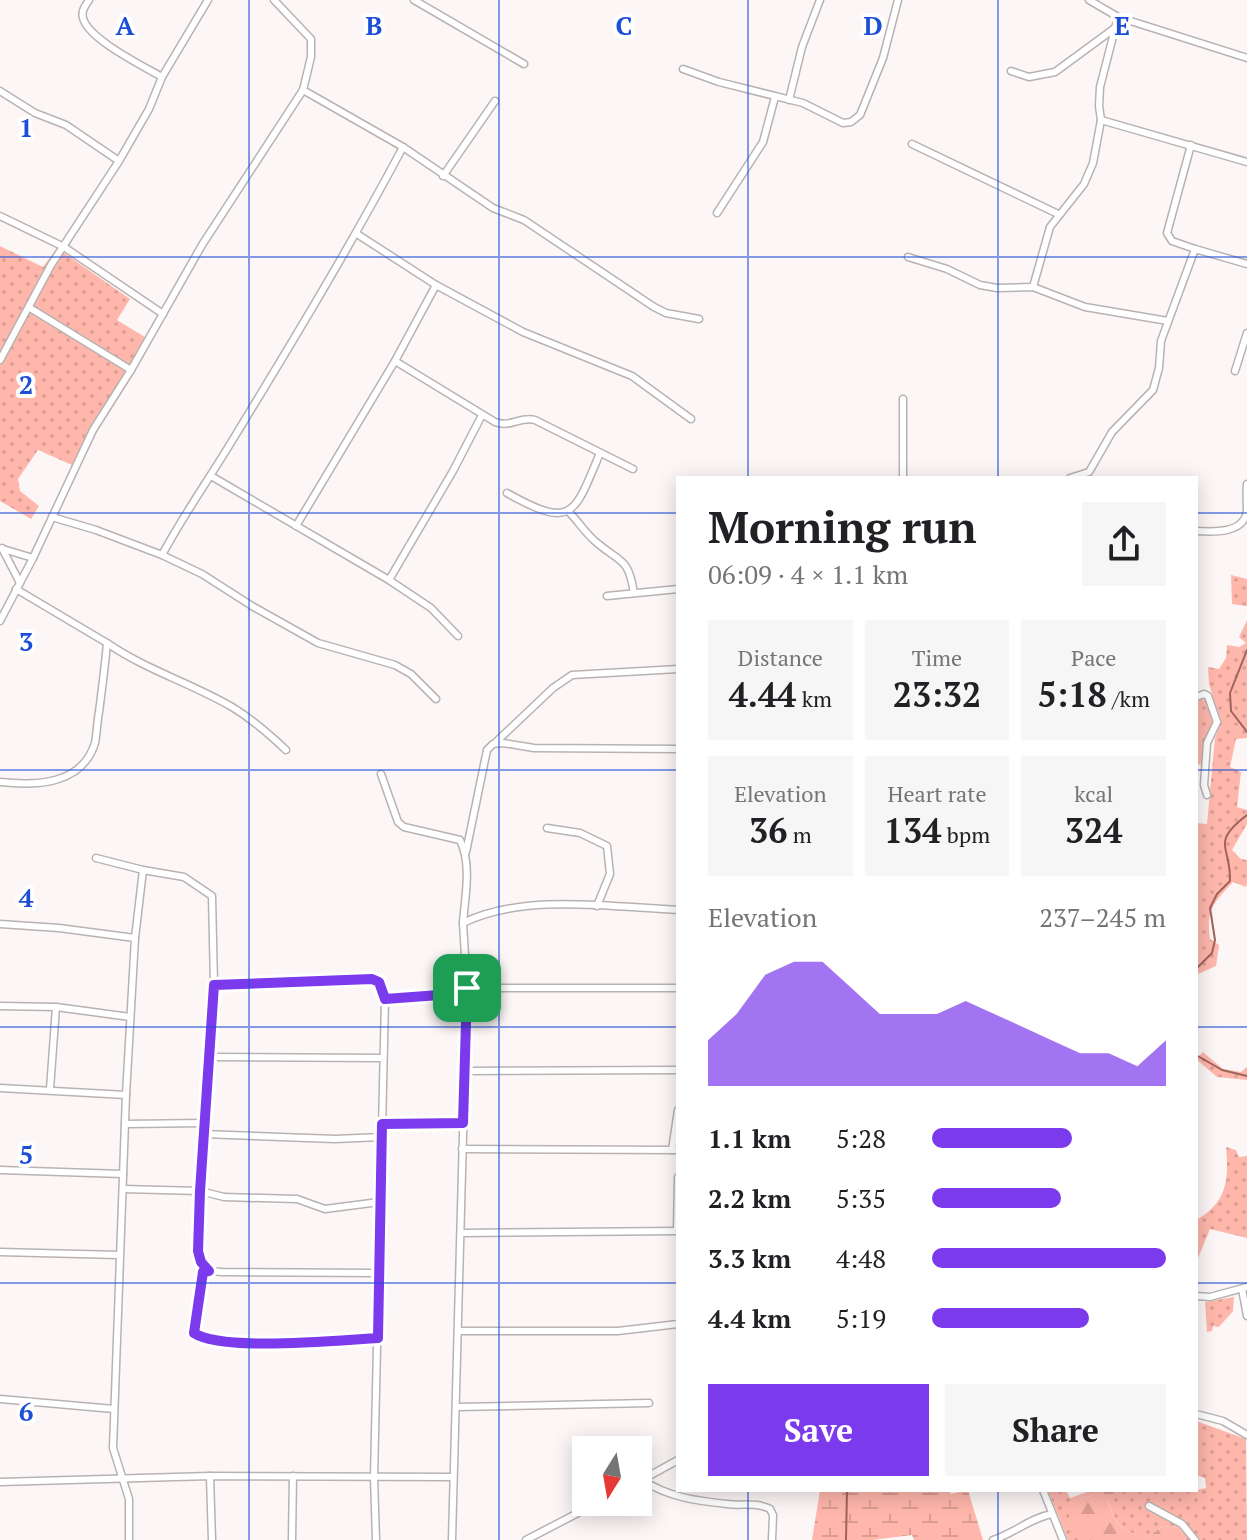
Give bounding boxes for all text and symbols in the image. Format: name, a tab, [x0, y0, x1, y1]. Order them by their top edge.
text: A	[116, 8, 135, 42]
text: B	[366, 8, 382, 42]
text: C	[616, 8, 632, 42]
text: D	[863, 8, 883, 42]
text: E	[1114, 8, 1130, 42]
text: 1	[19, 110, 33, 144]
text: 2	[19, 367, 33, 401]
text: Morning run	[708, 497, 977, 556]
button: share	[1082, 502, 1166, 586]
text: 06:09 · 4 × 1.1 km	[708, 557, 908, 591]
text: 3	[19, 624, 33, 658]
text: Distance	[738, 643, 823, 672]
text: Time	[912, 643, 962, 672]
text: Pace	[1071, 643, 1116, 672]
text: 4.44	[729, 672, 796, 717]
text: 23:32	[893, 672, 981, 717]
text: 5:18	[1037, 672, 1107, 717]
text: km	[796, 684, 832, 713]
text: /km	[1107, 684, 1150, 713]
text: Elevation	[734, 779, 827, 808]
text: Heart rate	[888, 779, 986, 808]
text: kcal	[1074, 779, 1113, 808]
text: 36	[749, 808, 787, 853]
text: 134	[884, 808, 941, 853]
text: 324	[1065, 808, 1122, 853]
text: m	[787, 820, 812, 849]
text: bpm	[941, 820, 990, 849]
text: 4	[19, 880, 34, 914]
text: Elevation	[708, 900, 817, 934]
text: 237–245 m	[1039, 900, 1166, 934]
pin	[433, 954, 501, 1022]
icon: arrive	[445, 966, 489, 1010]
text: 1.1 km	[708, 1121, 791, 1155]
text: 5:28	[836, 1121, 886, 1155]
text: 5	[19, 1137, 33, 1171]
text: 2.2 km	[708, 1181, 791, 1215]
text: 5:35	[836, 1181, 886, 1215]
text: 3.3 km	[708, 1241, 791, 1275]
text: 4:48	[836, 1241, 886, 1275]
text: 4.4 km	[708, 1301, 791, 1335]
text: 5:19	[836, 1301, 886, 1335]
button: Save	[708, 1384, 929, 1476]
button: Share	[945, 1384, 1166, 1476]
text: 6	[19, 1394, 33, 1428]
north arrow	[572, 1436, 652, 1516]
map controls	[572, 1436, 652, 1516]

